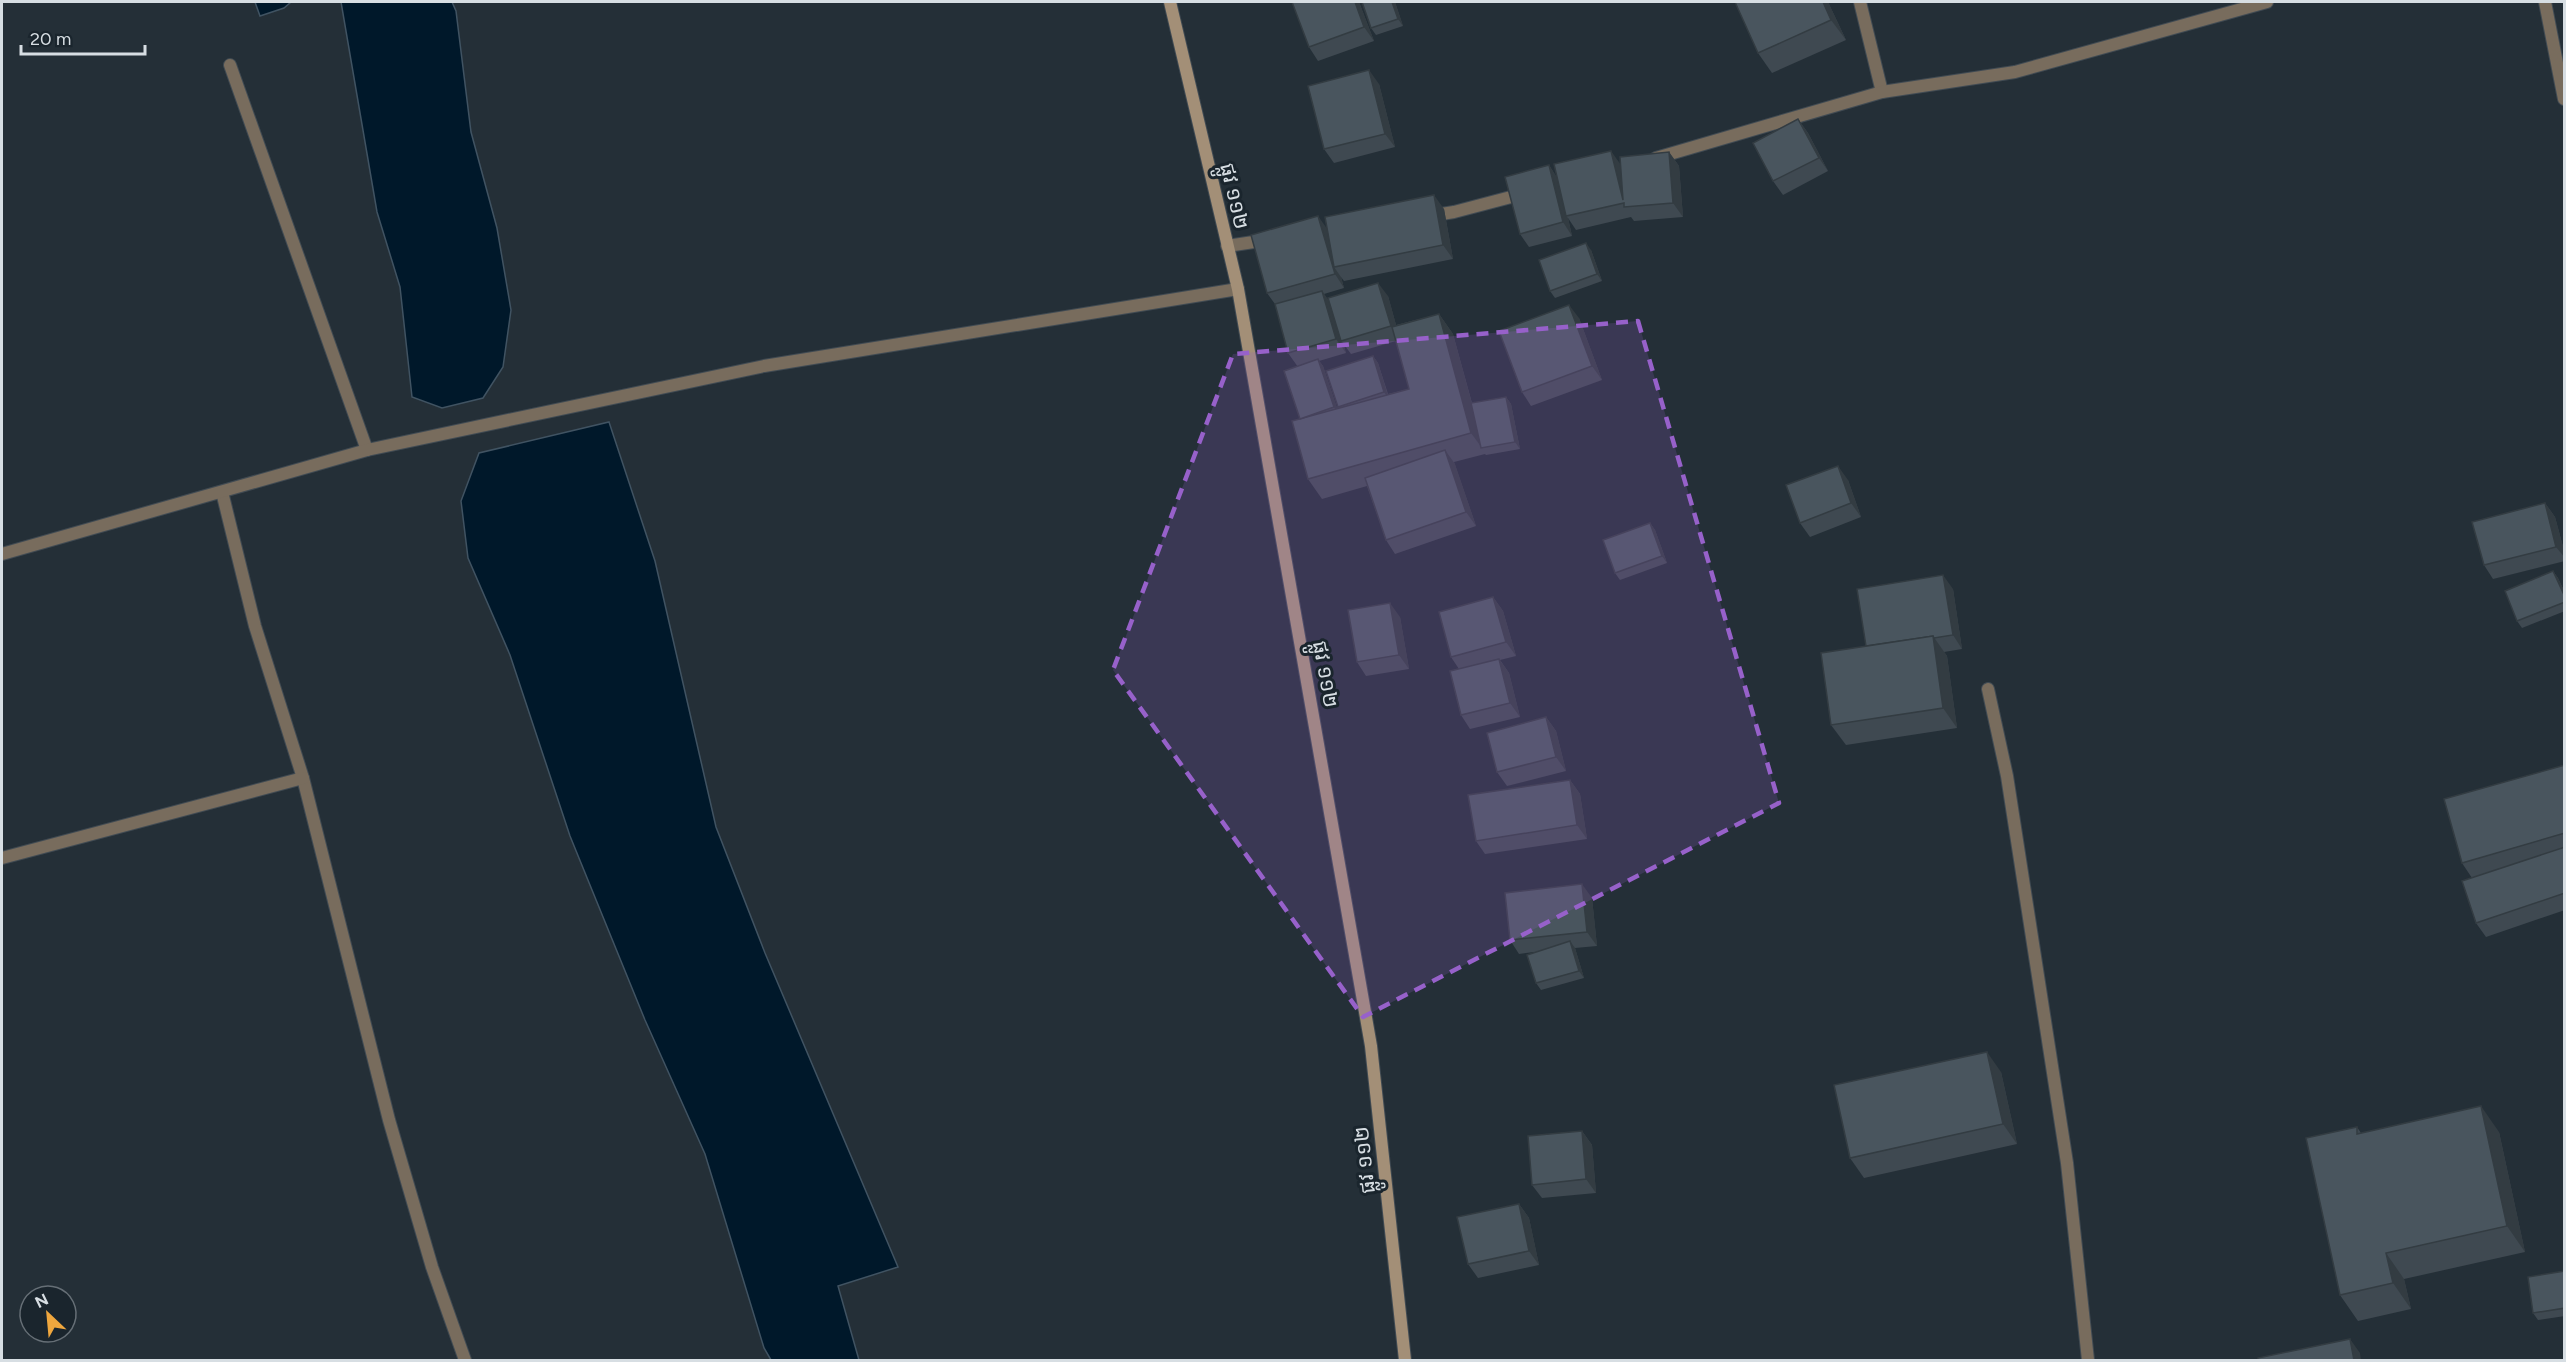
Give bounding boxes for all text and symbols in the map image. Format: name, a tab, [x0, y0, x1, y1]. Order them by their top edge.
scale bar	[21, 18, 146, 56]
text: 20 m	[30, 28, 71, 50]
street label: ផ្លូវ ១១២	[1208, 160, 1255, 233]
street label: ផ្លូវ ១១២	[1301, 638, 1344, 711]
street label: ផ្លូវ ១១២	[1348, 1124, 1387, 1195]
north arrow	[18, 1284, 78, 1344]
text: N	[32, 1290, 51, 1312]

